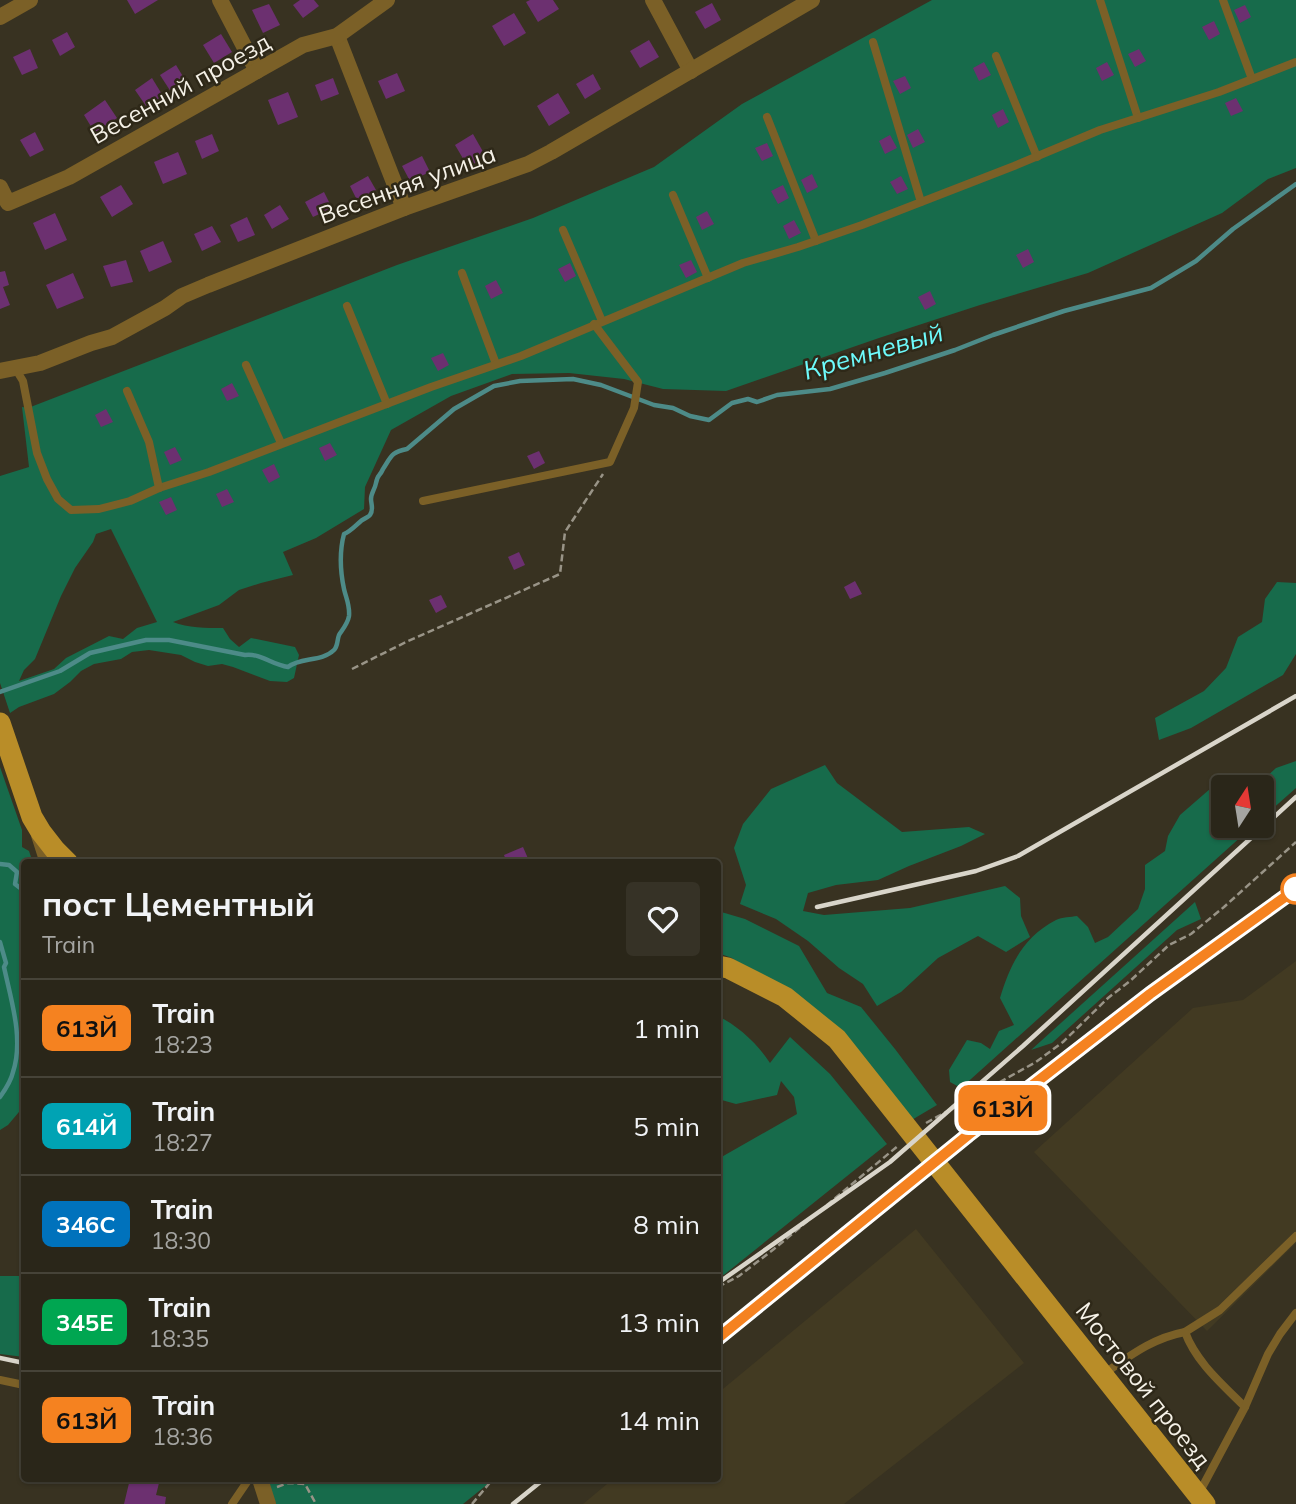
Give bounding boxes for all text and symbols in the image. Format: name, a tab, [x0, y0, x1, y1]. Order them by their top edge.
street label: Весенний проезд	[85, 26, 275, 150]
street label: Весенняя улица	[314, 138, 500, 230]
water label: Кремневый	[799, 315, 947, 387]
north arrow	[1211, 775, 1274, 838]
map controls	[1211, 775, 1274, 838]
unlabelled marker	[1281, 874, 1296, 904]
button: heart	[626, 882, 700, 956]
text: пост Цементный	[42, 883, 315, 924]
text: Train	[42, 930, 95, 959]
text: Train	[152, 997, 215, 1030]
text: 1 min	[633, 1012, 700, 1045]
text: 613Й	[56, 1013, 117, 1043]
text: 18:23	[152, 1030, 213, 1059]
line badge: 613Й	[954, 1085, 1052, 1131]
text: 613Й	[972, 1093, 1034, 1123]
text: Train	[152, 1095, 215, 1128]
text: 5 min	[633, 1110, 700, 1143]
text: 614Й	[56, 1111, 117, 1141]
text: 18:27	[152, 1128, 213, 1157]
text: Train	[151, 1193, 213, 1226]
text: 8 min	[633, 1208, 700, 1241]
text: 346С	[56, 1209, 116, 1239]
text: 18:30	[151, 1226, 211, 1255]
text: Train	[148, 1291, 211, 1324]
street label: Мостовой проезд	[1070, 1296, 1218, 1474]
text: 13 min	[618, 1306, 700, 1339]
text: 345Е	[56, 1307, 113, 1337]
text: 18:35	[148, 1324, 209, 1353]
text: Train	[152, 1389, 215, 1422]
text: 14 min	[618, 1404, 700, 1437]
text: 613Й	[56, 1405, 117, 1435]
text: 18:36	[152, 1422, 213, 1451]

